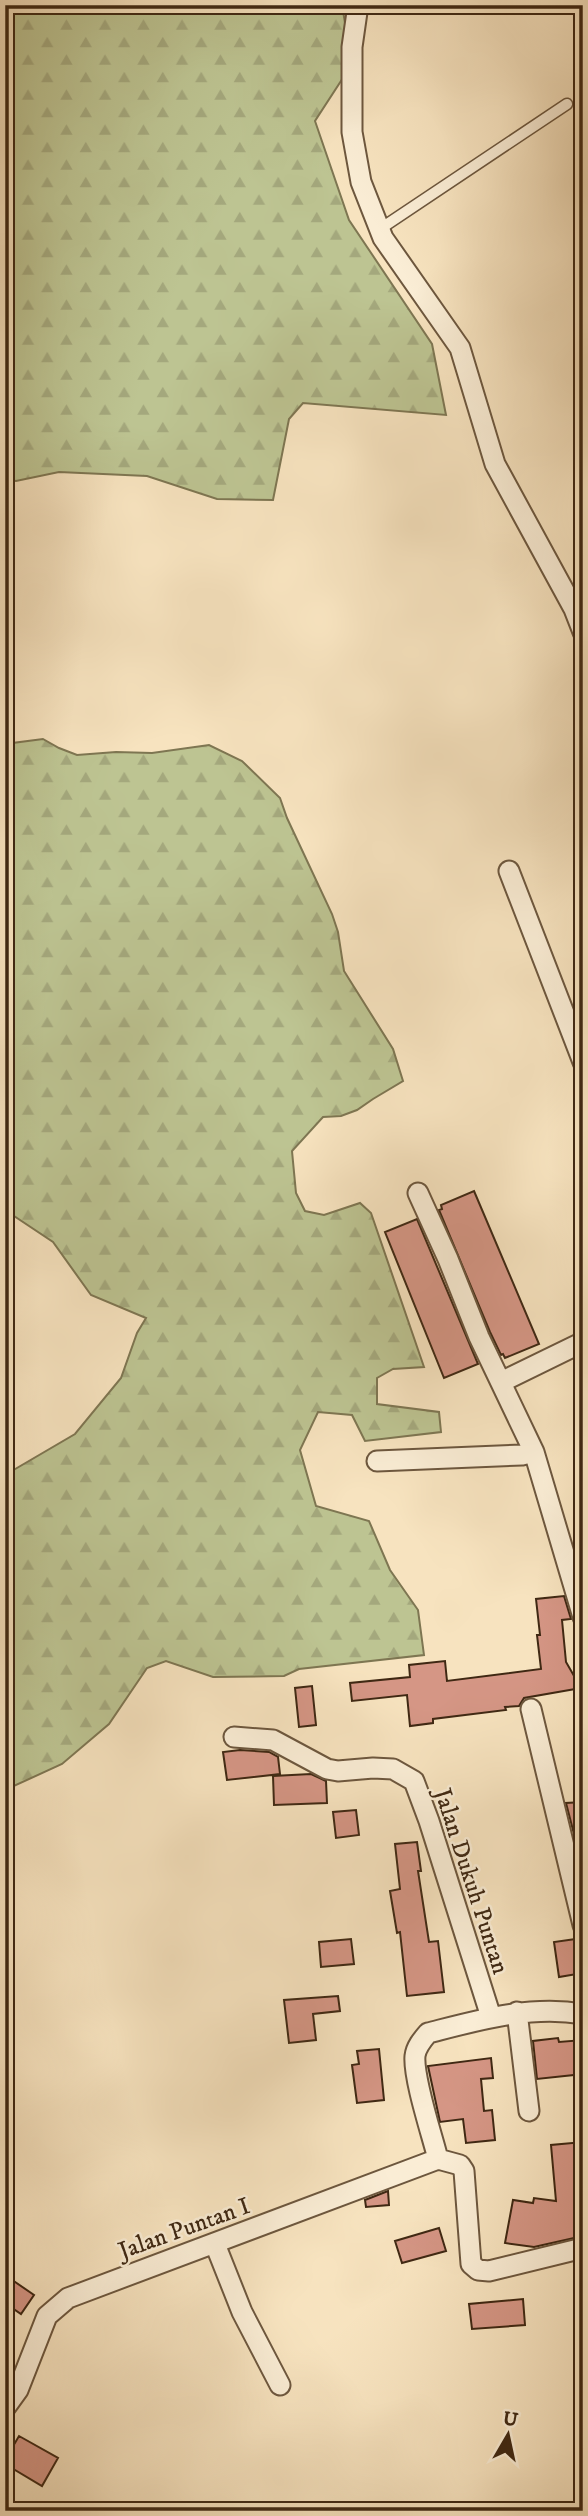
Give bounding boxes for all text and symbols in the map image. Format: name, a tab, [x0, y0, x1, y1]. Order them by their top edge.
street label: Jalan Dukuh Puntan	[426, 1783, 515, 1978]
street label: Jalan Puntan I	[113, 2191, 254, 2267]
north arrow	[472, 2400, 542, 2470]
text: U	[501, 2407, 520, 2432]

